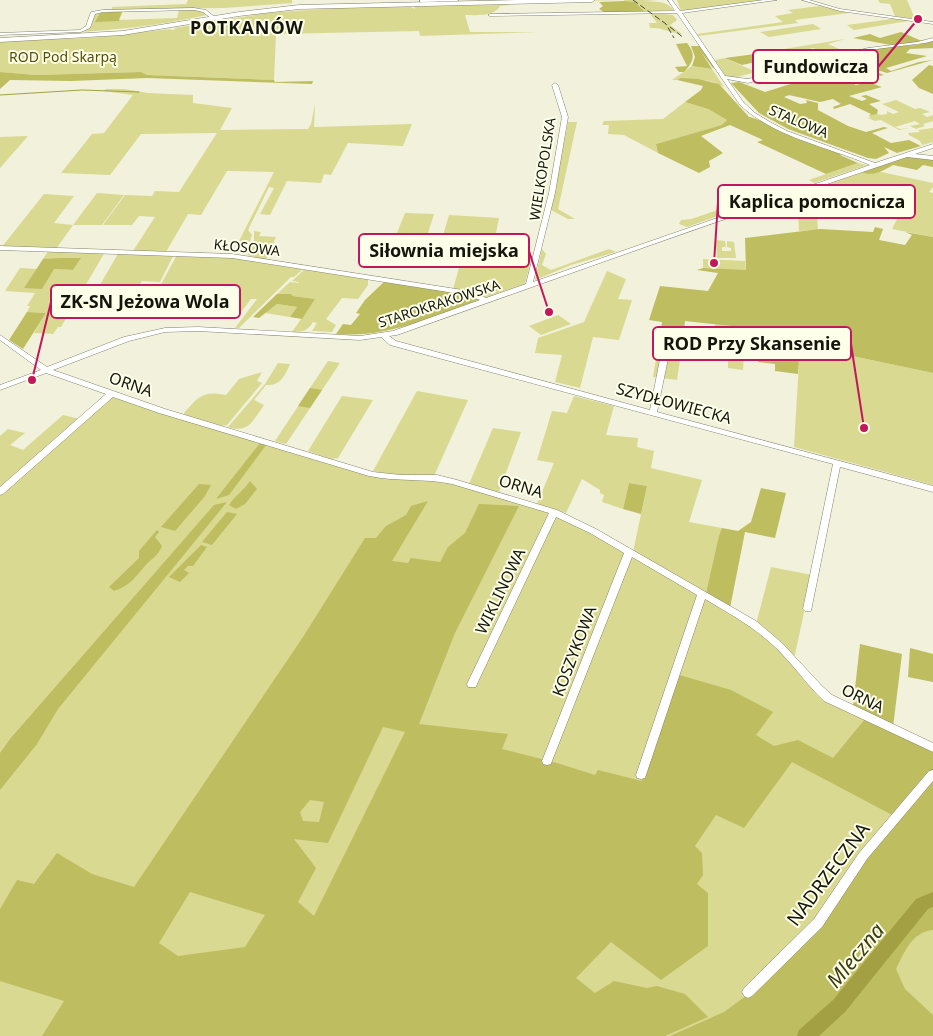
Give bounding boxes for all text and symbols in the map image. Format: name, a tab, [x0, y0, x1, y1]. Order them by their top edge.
district label: POTKANÓW	[190, 15, 304, 39]
park label: ROD Pod Skarpą	[9, 47, 117, 66]
callout: Fundowicza	[753, 50, 878, 83]
text: Fundowicza	[763, 54, 869, 78]
street label: STALOWA	[766, 100, 832, 142]
street label: WIELKOPOLSKA	[524, 116, 560, 222]
callout: Kaplica pomocnicza	[718, 185, 915, 218]
text: Kaplica pomocnicza	[729, 189, 905, 213]
street label: KŁOSOWA	[213, 234, 281, 260]
callout: Siłownia miejska	[359, 234, 529, 267]
text: Siłownia miejska	[369, 238, 519, 262]
street label: STAROKRAKOWSKA	[376, 274, 502, 332]
callout: ZK-SN Jeżowa Wola	[51, 285, 240, 318]
text: ZK-SN Jeżowa Wola	[61, 289, 229, 313]
callout: ROD Przy Skansenie	[653, 327, 851, 360]
text: ROD Przy Skansenie	[663, 331, 841, 355]
street label: ORNA	[106, 366, 157, 402]
street label: SZYDŁOWIECKA	[614, 377, 735, 429]
street label: ORNA	[496, 469, 546, 503]
street label: WIKLINOWA	[470, 544, 531, 638]
street label: KOSZYKOWA	[547, 602, 602, 700]
street label: ORNA	[838, 678, 889, 718]
street label: NADRZECZNA	[781, 816, 876, 931]
water label: Mleczna	[820, 917, 890, 993]

